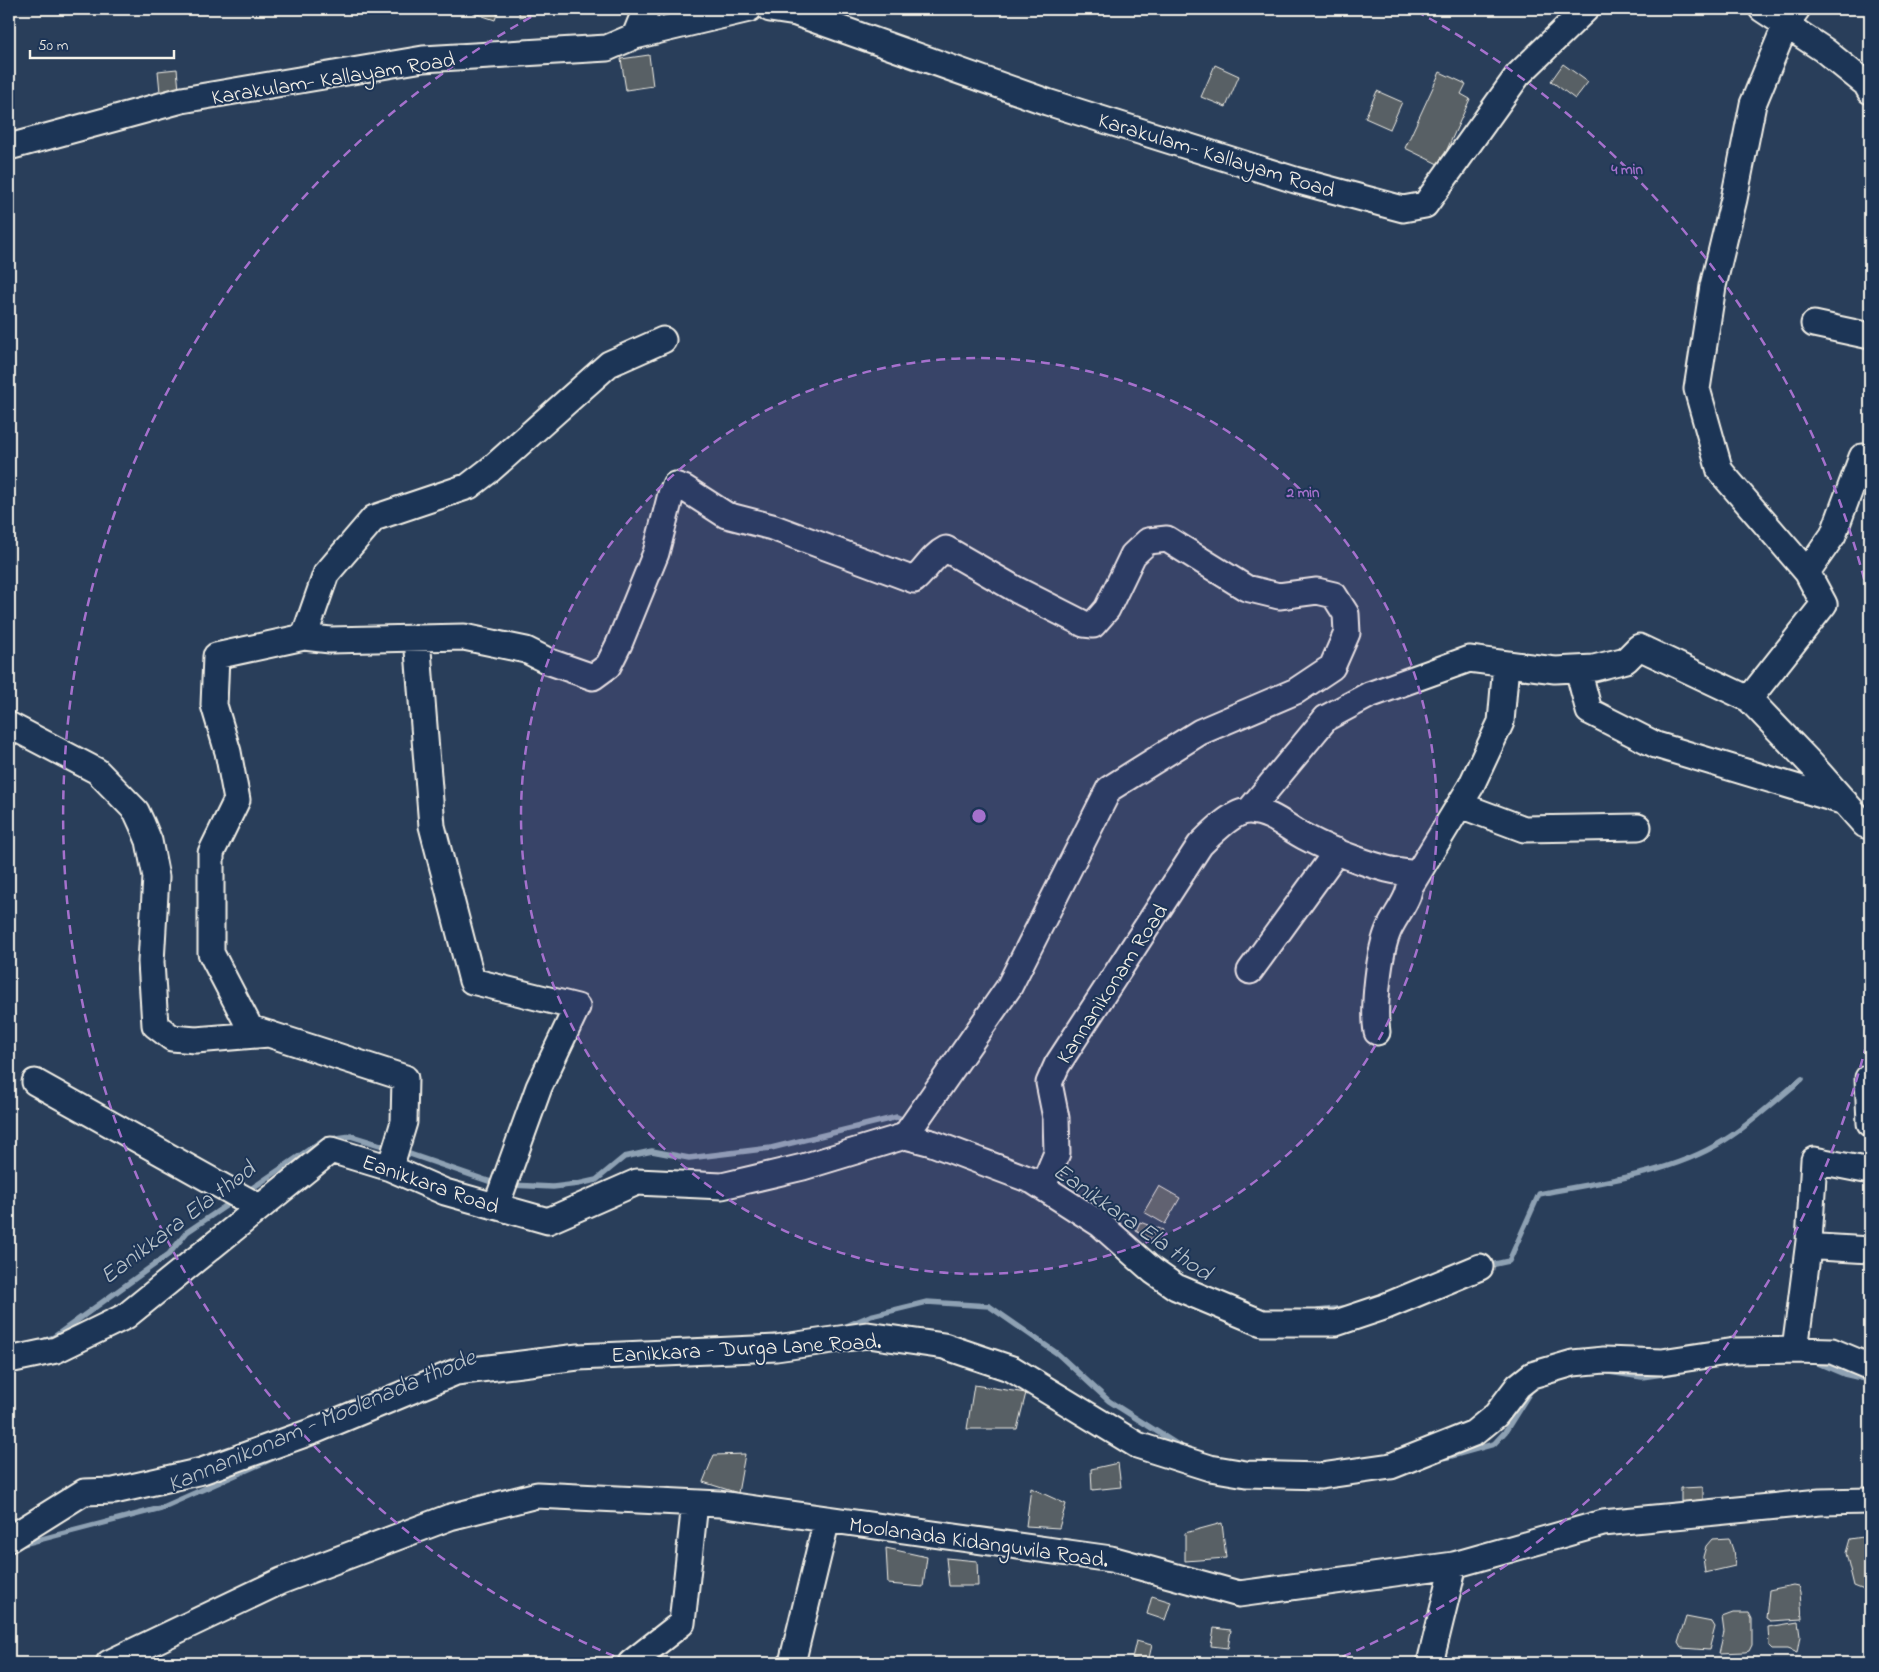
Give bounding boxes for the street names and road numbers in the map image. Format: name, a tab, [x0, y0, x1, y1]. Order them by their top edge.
street label: Karakulam- Kallayam Road	[209, 45, 458, 116]
street label: Karakulam- Kallayam Road	[1093, 106, 1339, 209]
street label: Kannanikonam Road	[1050, 898, 1177, 1071]
street label: Eanikkara Road	[357, 1147, 503, 1224]
street label: Eanikkara - Durga Lane Road.	[610, 1327, 882, 1374]
street label: Moolanada Kidanguvila Road.	[847, 1510, 1110, 1579]

